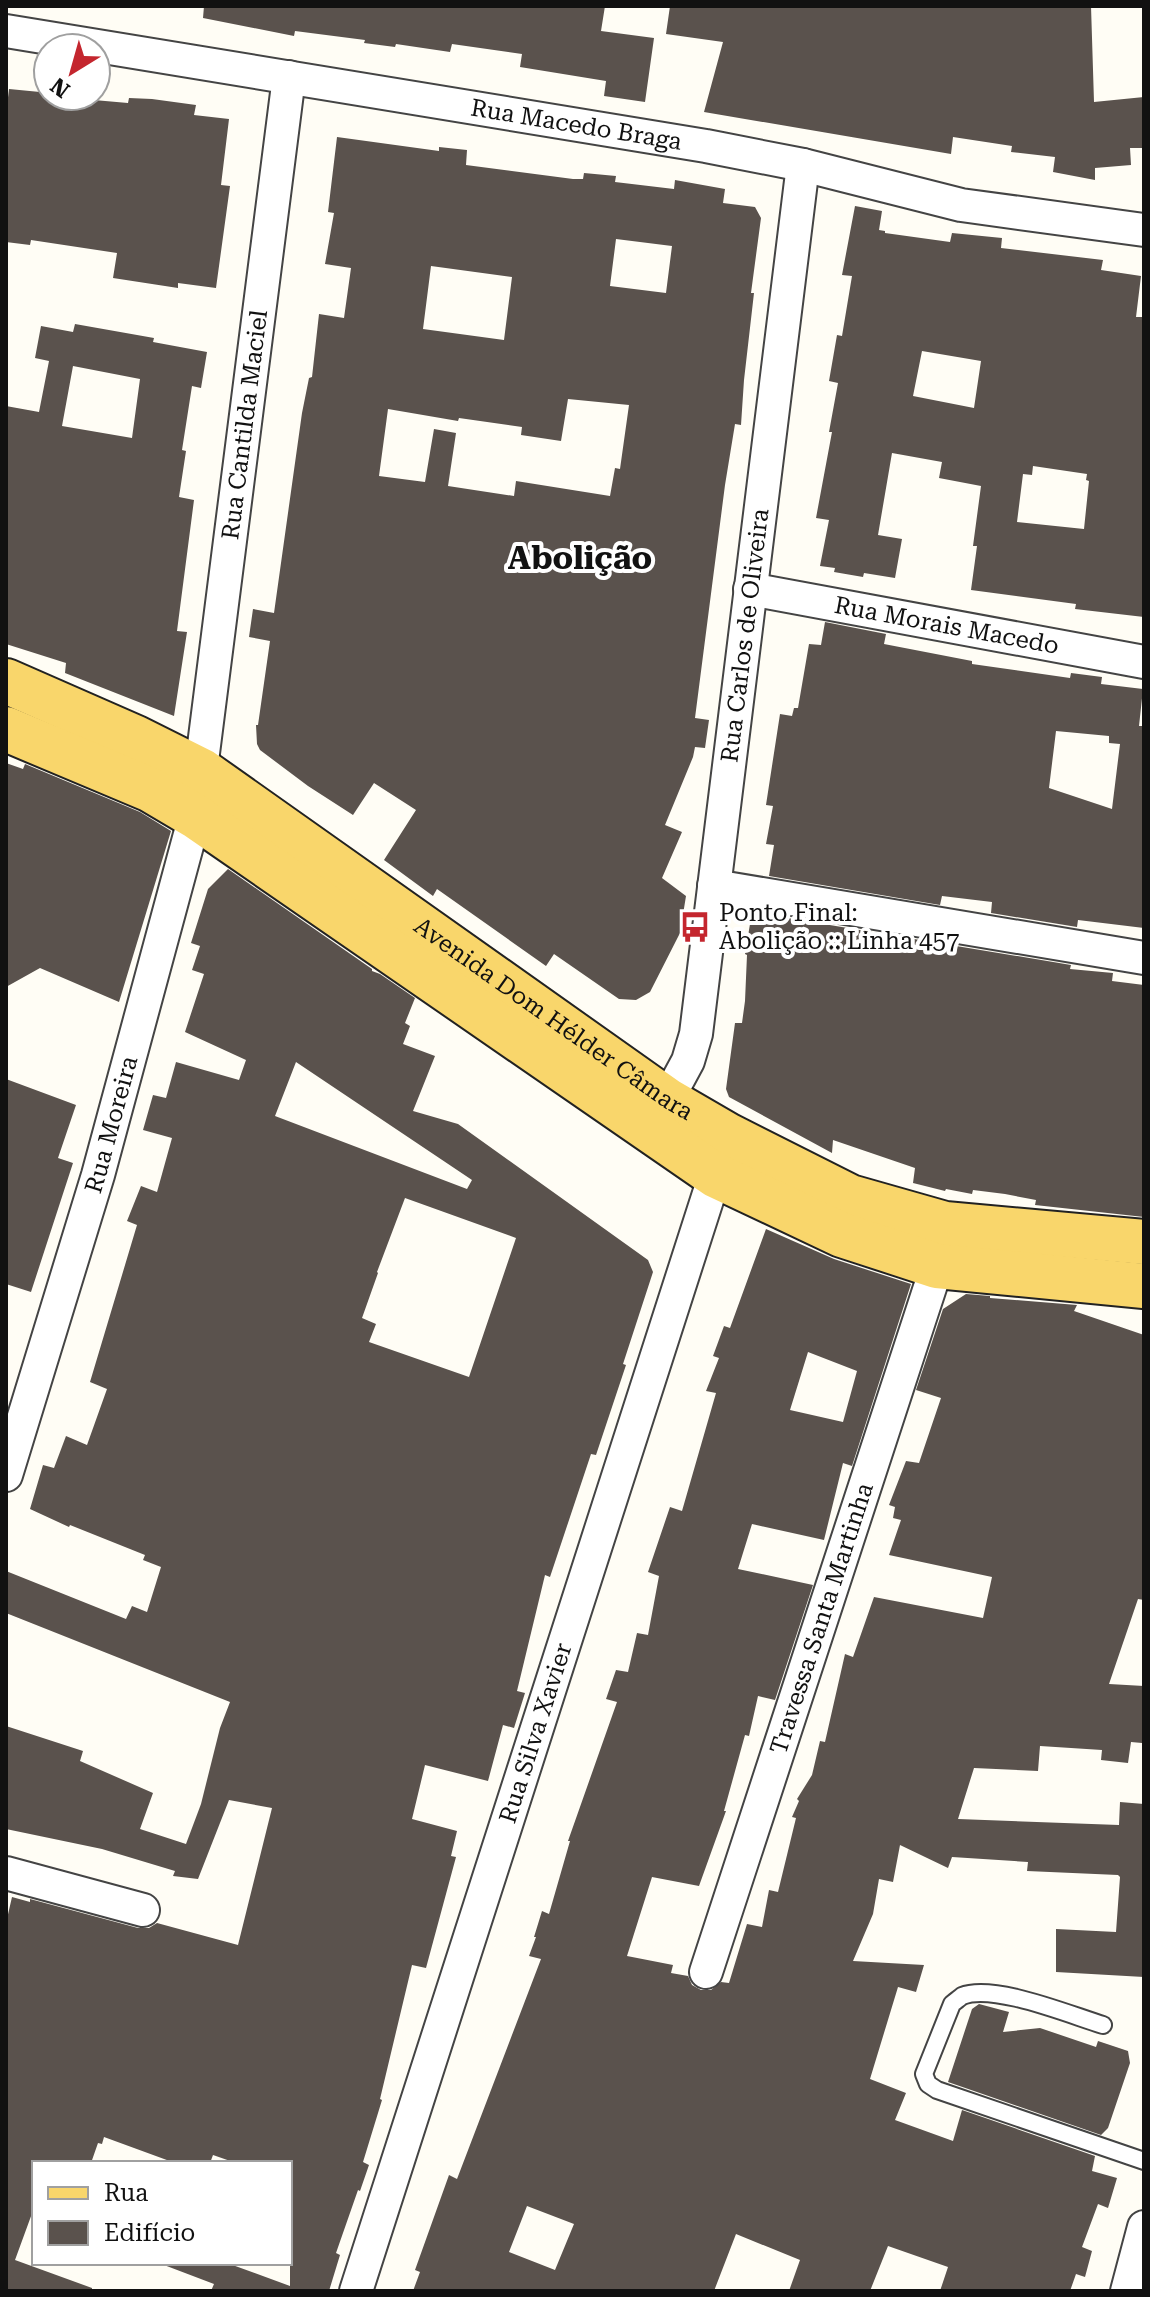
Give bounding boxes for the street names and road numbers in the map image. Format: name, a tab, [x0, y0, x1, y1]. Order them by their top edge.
street label: Rua Macedo Braga	[469, 94, 684, 156]
street label: Rua Cantilda Maciel	[216, 308, 273, 541]
street label: Rua Carlos de Oliveira	[716, 507, 775, 764]
street label: Rua Morais Macedo	[832, 591, 1061, 660]
street label: Avenida Dom Hélder Câmara	[409, 912, 698, 1126]
street label: Rua Moreira	[79, 1053, 143, 1196]
street label: Travessa Santa Martinha	[764, 1479, 879, 1758]
street label: Rua Silva Xavier	[493, 1640, 577, 1827]

